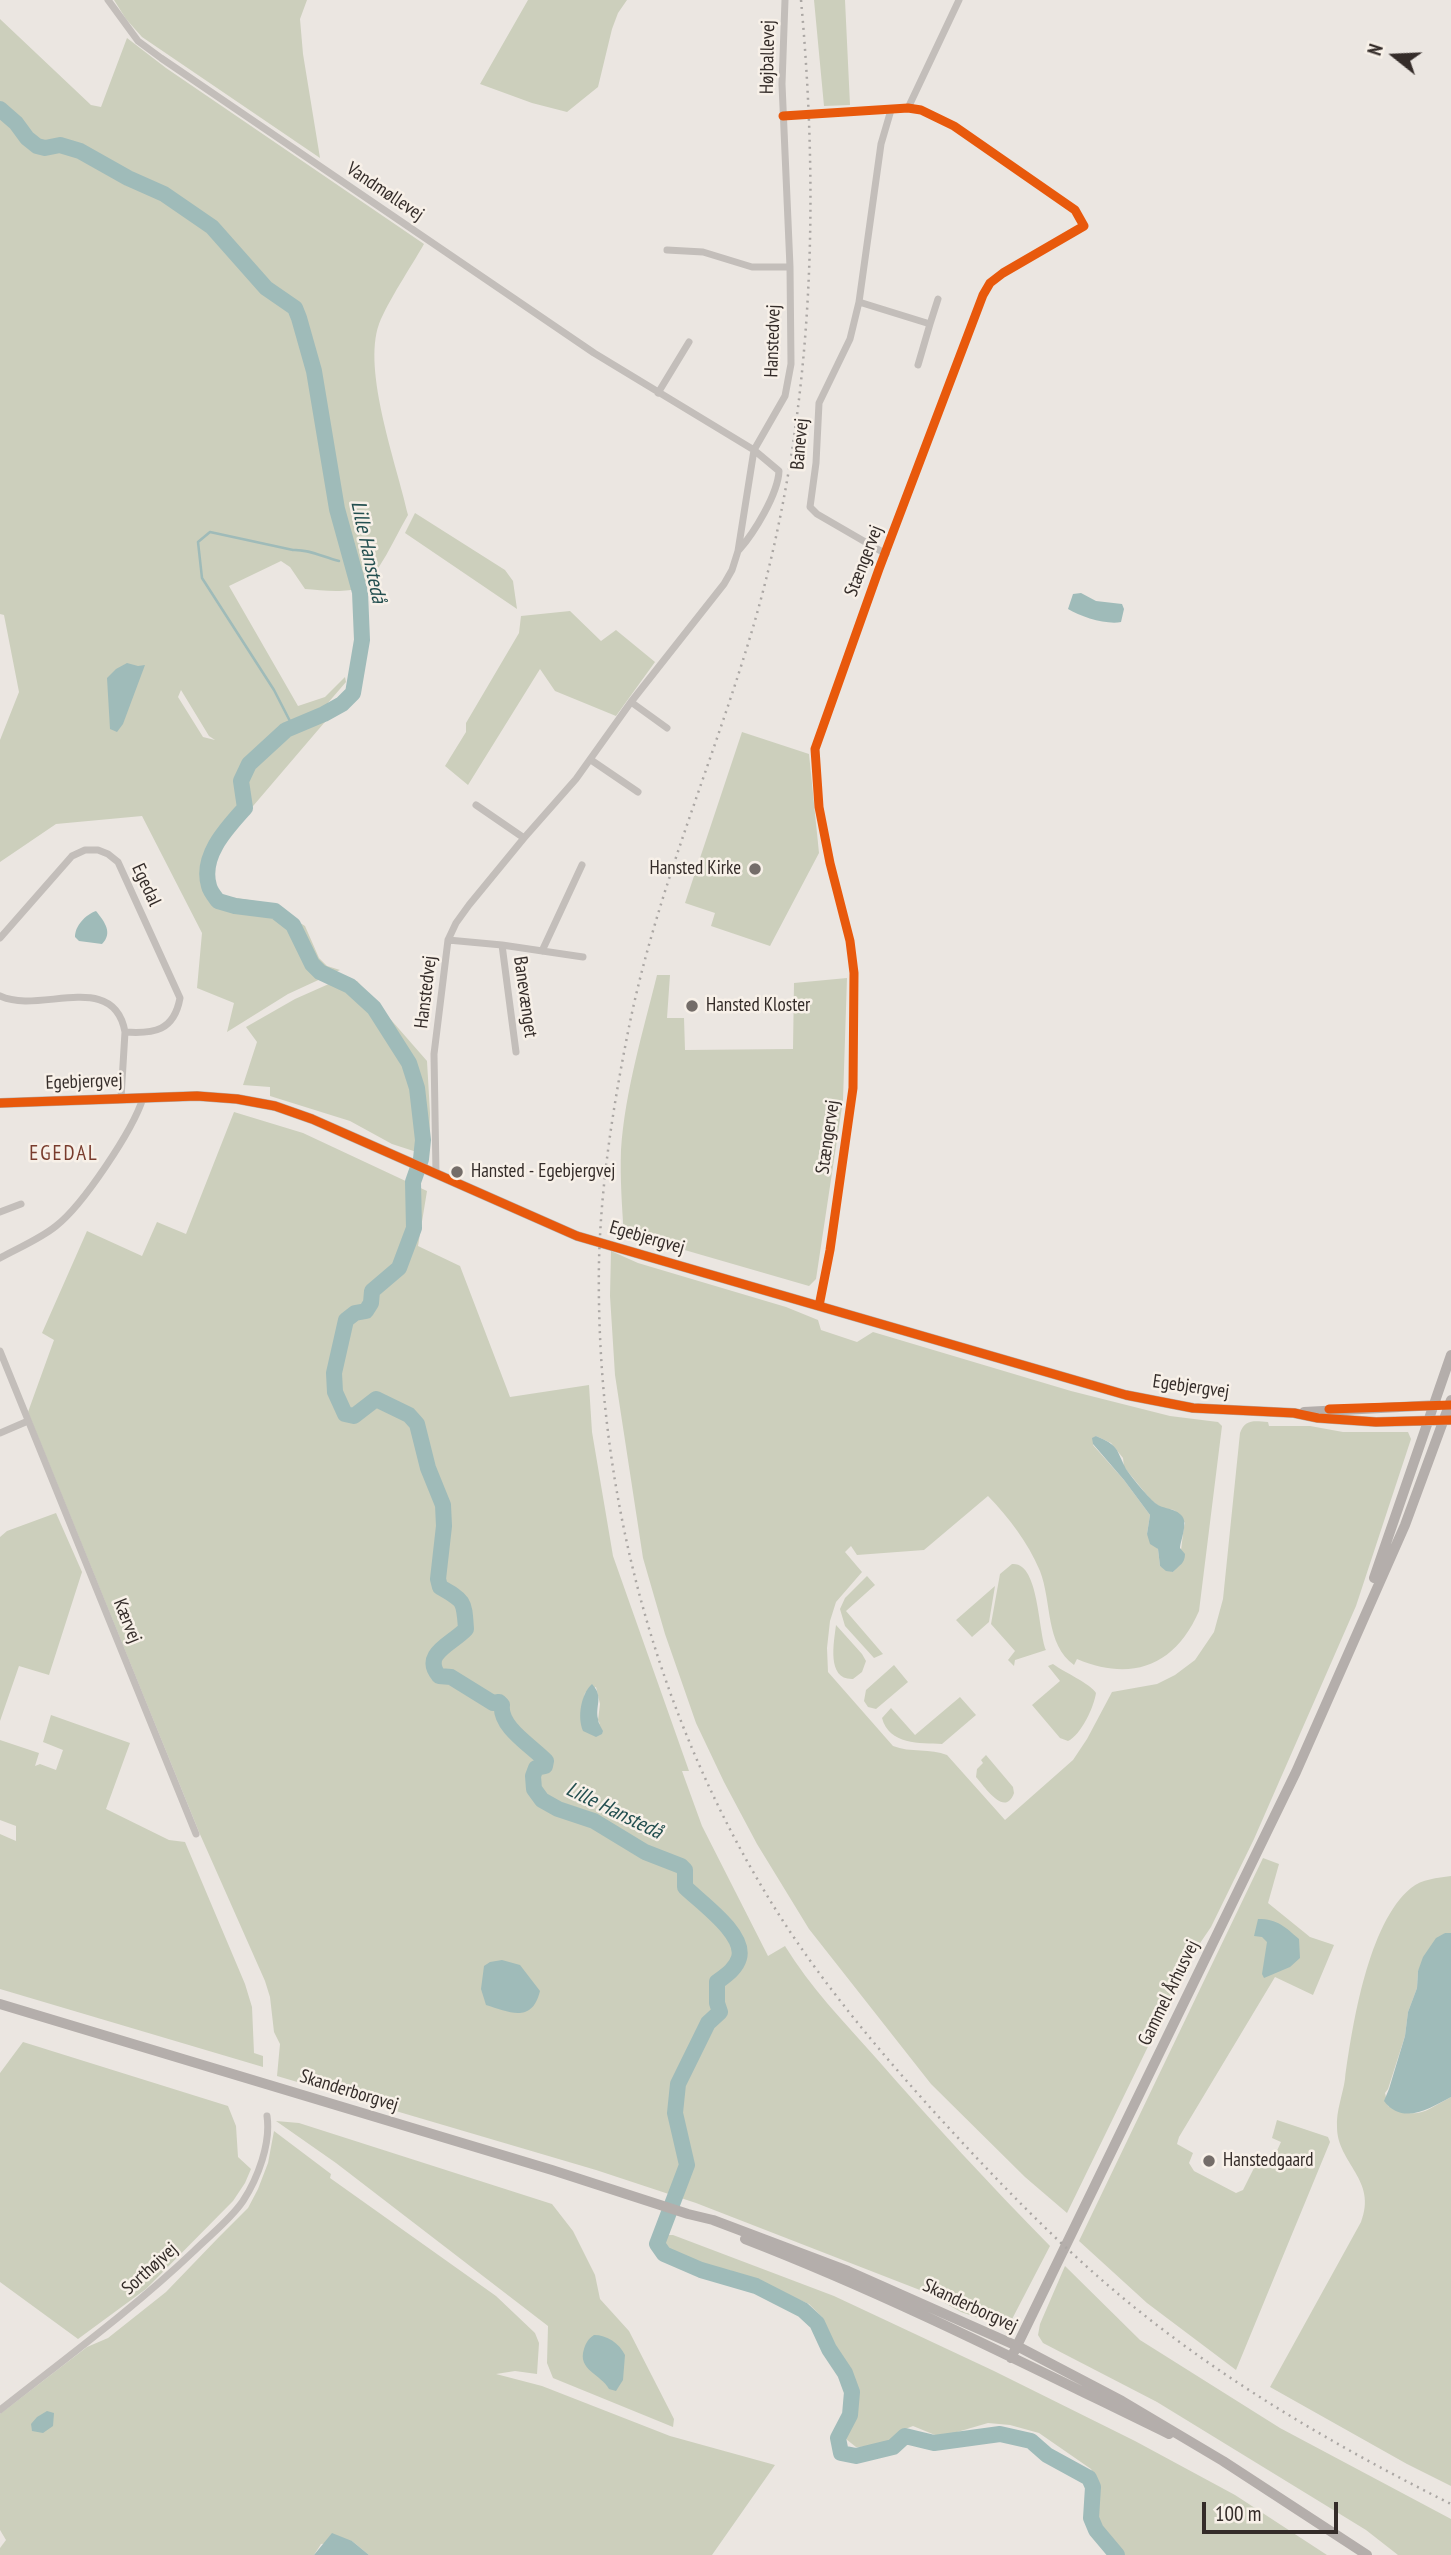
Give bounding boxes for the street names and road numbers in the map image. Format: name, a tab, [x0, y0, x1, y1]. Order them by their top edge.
street label: Højballevej	[756, 20, 780, 94]
street label: Vandmøllevej	[342, 158, 428, 226]
street label: Hanstedvej	[760, 304, 786, 378]
street label: Banevej	[786, 417, 814, 471]
street label: Stængervej	[840, 522, 888, 600]
street label: Egedal	[126, 860, 166, 910]
street label: Hanstedvej	[410, 954, 442, 1030]
street label: Banevænget	[508, 955, 542, 1039]
street label: Egebjergvej	[45, 1069, 123, 1095]
street label: Stængervej	[812, 1099, 844, 1175]
street label: Egebjergvej	[607, 1216, 687, 1260]
street label: Egebjergvej	[1151, 1370, 1231, 1404]
street label: Kærvej	[108, 1596, 146, 1646]
street label: Gammel Århusvej	[1134, 1937, 1204, 2049]
street label: Skanderborgvej	[297, 2065, 401, 2117]
street label: Sorthøjvej	[117, 2238, 183, 2300]
street label: Skanderborgvej	[919, 2274, 1021, 2338]

